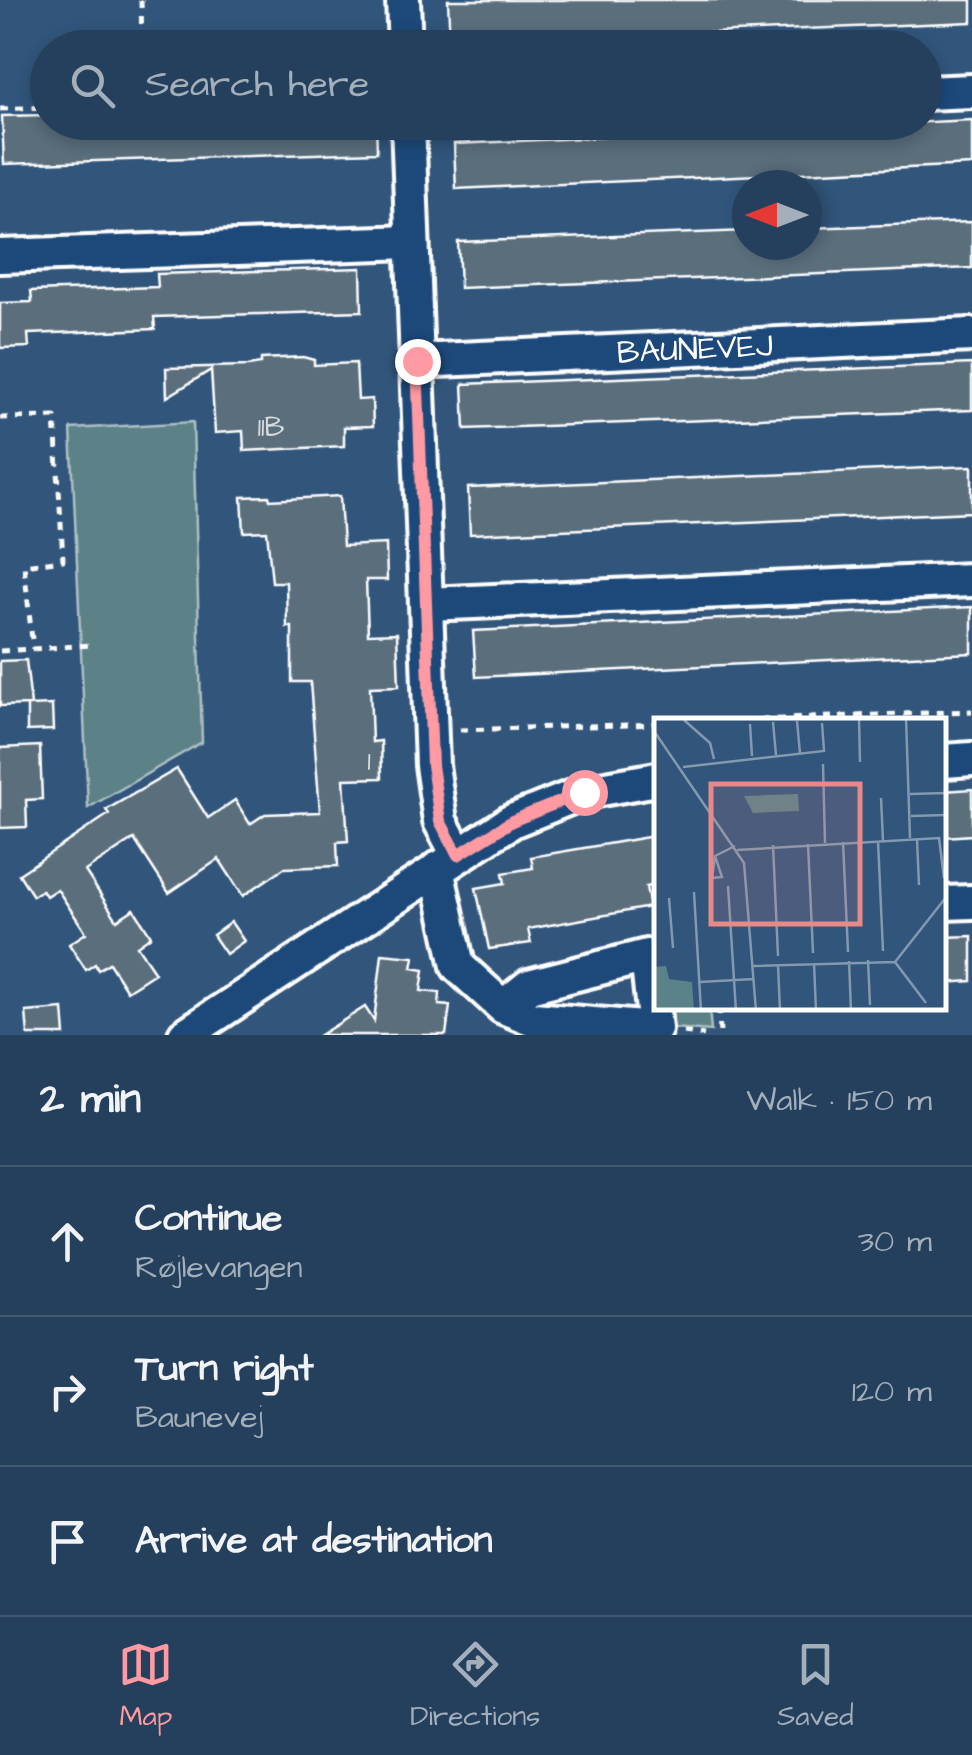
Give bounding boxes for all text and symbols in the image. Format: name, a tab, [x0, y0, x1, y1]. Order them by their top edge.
search box	[30, 30, 942, 140]
icon: search	[65, 58, 120, 113]
text: Search here	[145, 59, 369, 111]
north arrow	[732, 170, 822, 260]
street label: BAUNEVEJ	[616, 323, 774, 376]
route end	[395, 339, 441, 385]
house number: 11B	[257, 408, 285, 447]
inset map	[654, 718, 947, 1010]
house number: 1	[367, 742, 371, 781]
route start	[562, 770, 608, 816]
text: 2 min	[40, 1071, 141, 1129]
text: Walk · 150 m	[746, 1078, 932, 1123]
text: Continue	[135, 1193, 282, 1245]
icon: ahead	[40, 1214, 95, 1269]
text: 30 m	[858, 1219, 932, 1264]
text: Røjlevangen	[135, 1245, 303, 1290]
text: Turn right	[135, 1343, 314, 1395]
icon: right	[40, 1364, 95, 1419]
text: 120 m	[852, 1369, 932, 1414]
text: Baunevej	[135, 1395, 263, 1440]
icon: arrive	[40, 1514, 95, 1569]
text: Arrive at destination	[135, 1515, 492, 1567]
tab: Map	[118, 1637, 173, 1736]
tab: Directions	[410, 1637, 540, 1736]
tab: Saved	[777, 1637, 854, 1736]

